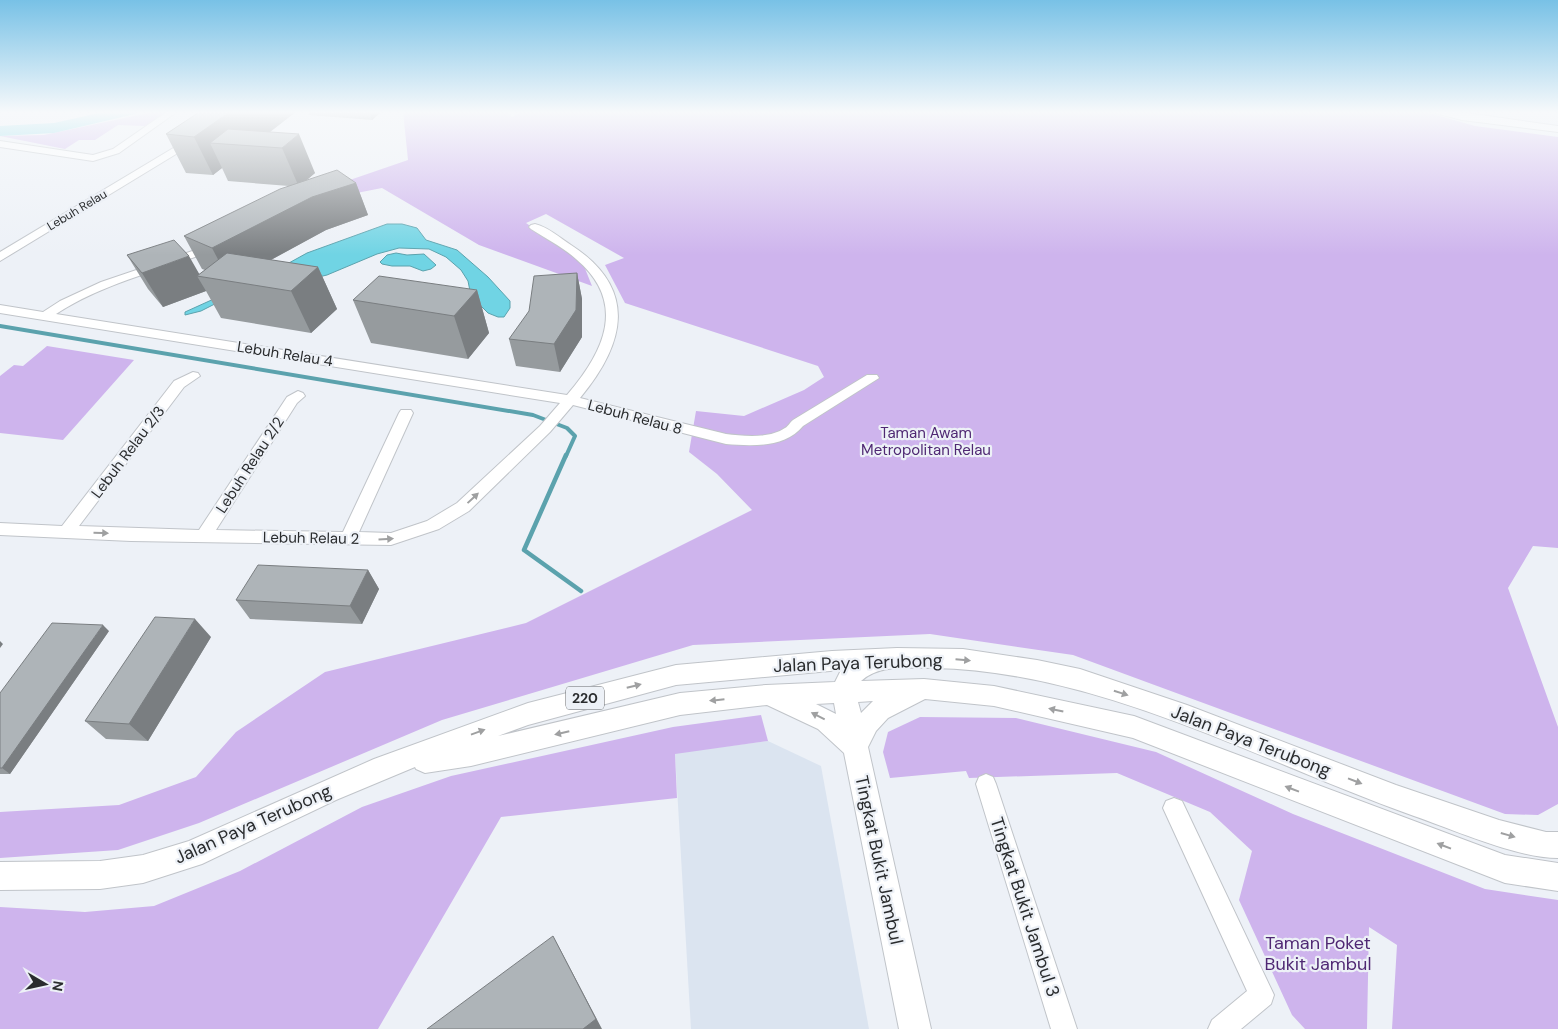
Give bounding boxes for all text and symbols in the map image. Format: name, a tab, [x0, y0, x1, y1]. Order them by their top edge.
street label: Lebuh Relau	[44, 186, 110, 234]
street label: Lebuh Relau 4	[236, 337, 334, 371]
street label: Lebuh Relau 8	[586, 395, 684, 439]
street label: Lebuh Relau 2/3	[87, 402, 169, 502]
street label: Lebuh Relau 2/2	[211, 413, 289, 517]
park label: Taman Awam Metropolitan Relau	[861, 423, 991, 460]
one-way arrow	[467, 492, 479, 504]
street label: Lebuh Relau 2	[263, 527, 359, 549]
one-way arrow	[93, 530, 109, 538]
one-way arrow	[378, 534, 394, 542]
street label: Jalan Paya Terubong	[773, 648, 943, 678]
one-way arrow	[955, 656, 971, 664]
one-way arrow	[626, 682, 641, 690]
road number: 220	[566, 686, 604, 710]
one-way arrow	[1114, 690, 1129, 697]
one-way arrow	[709, 696, 725, 704]
street label: Jalan Paya Terubong	[1168, 699, 1334, 783]
one-way arrow	[1048, 706, 1063, 714]
one-way arrow	[811, 712, 825, 720]
one-way arrow	[471, 728, 486, 736]
one-way arrow	[554, 729, 569, 737]
street label: Tingkat Bukit Jambul	[849, 773, 909, 947]
one-way arrow	[1348, 777, 1363, 785]
street label: Jalan Paya Terubong	[171, 779, 335, 869]
one-way arrow	[1284, 785, 1299, 793]
street label: Tingkat Bukit Jambul 3	[985, 814, 1065, 1000]
one-way arrow	[1501, 831, 1516, 839]
one-way arrow	[1437, 842, 1451, 850]
park label: Taman Poket Bukit Jambul	[1265, 931, 1371, 976]
north arrow	[20, 959, 70, 1009]
text: N	[48, 980, 68, 992]

